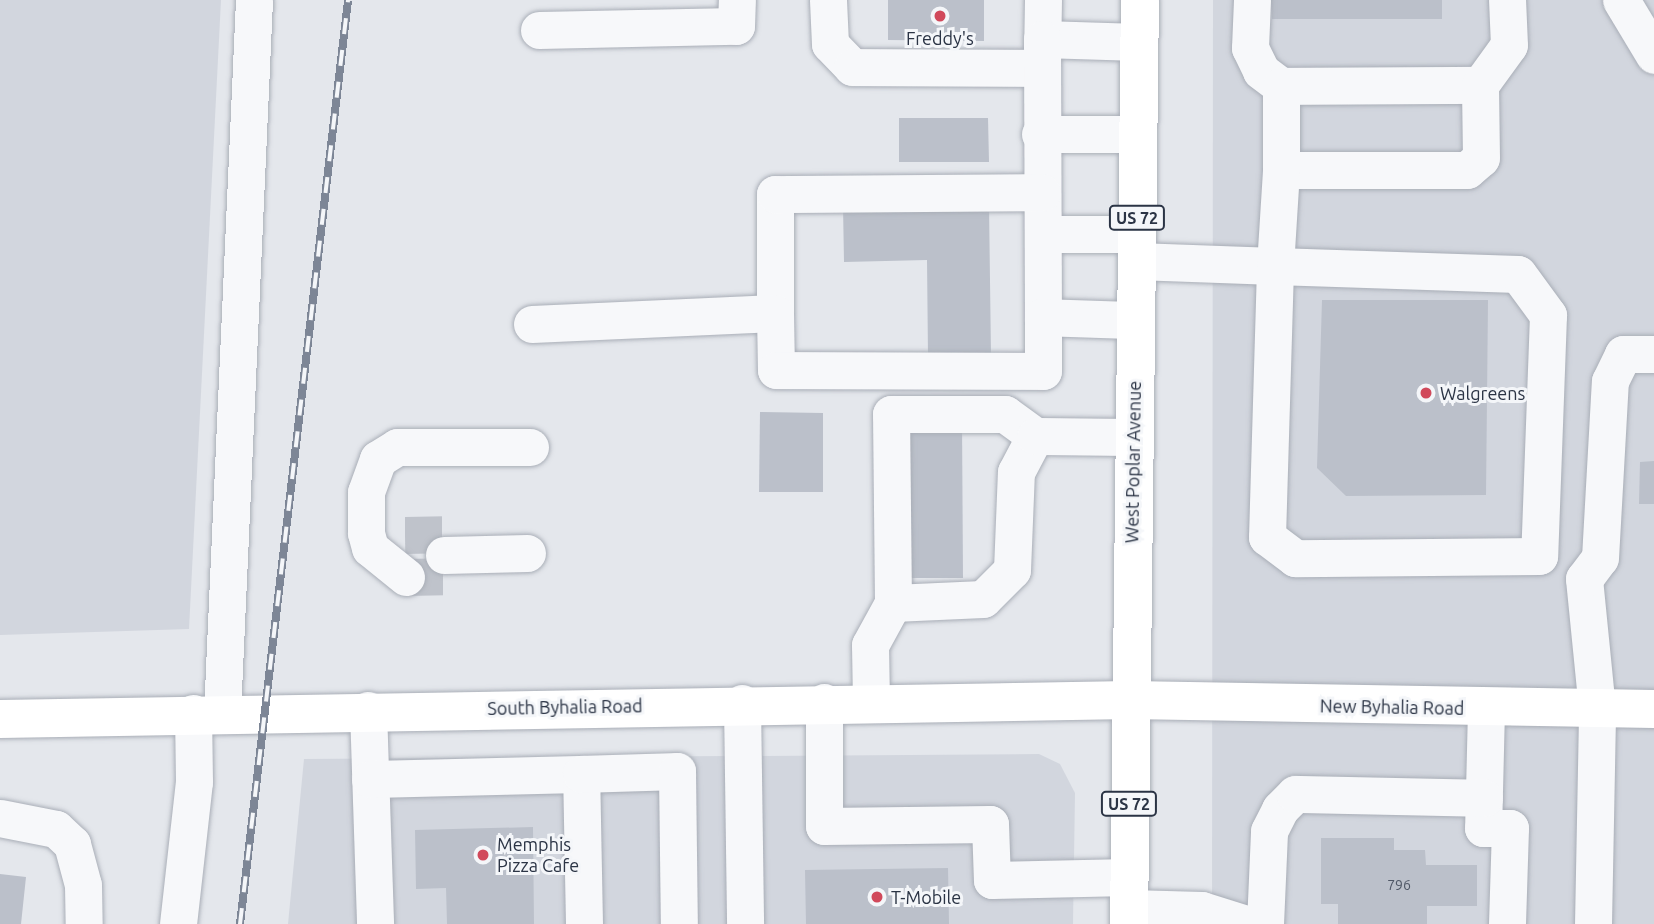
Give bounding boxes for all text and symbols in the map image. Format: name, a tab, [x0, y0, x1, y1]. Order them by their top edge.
marker: Freddy's	[932, 8, 948, 24]
place label: Freddy's	[906, 27, 974, 49]
road number: US 72	[1107, 206, 1167, 230]
street label: West Poplar Avenue	[1121, 381, 1145, 543]
place label: Walgreens	[1440, 382, 1525, 404]
marker: Walgreens	[1418, 385, 1434, 401]
street label: South Byhalia Road	[487, 695, 643, 719]
street label: New Byhalia Road	[1320, 695, 1464, 719]
road number: US 72	[1099, 792, 1159, 817]
place label: Memphis Pizza Cafe	[497, 834, 579, 876]
marker: Memphis Pizza Cafe	[475, 847, 491, 863]
house number: 796	[1387, 877, 1411, 893]
place label: T-Mobile	[891, 886, 961, 908]
marker: T-Mobile	[869, 889, 885, 905]

